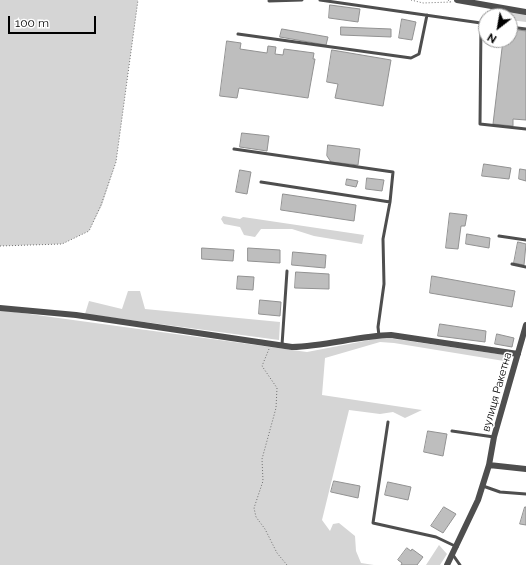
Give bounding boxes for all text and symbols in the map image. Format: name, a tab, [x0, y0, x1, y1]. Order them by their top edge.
scale bar	[10, 8, 98, 34]
north arrow	[478, 8, 518, 48]
text: 100 m	[15, 16, 49, 30]
text: N	[485, 30, 499, 46]
street label: вулиця Ракетна	[479, 351, 515, 433]

